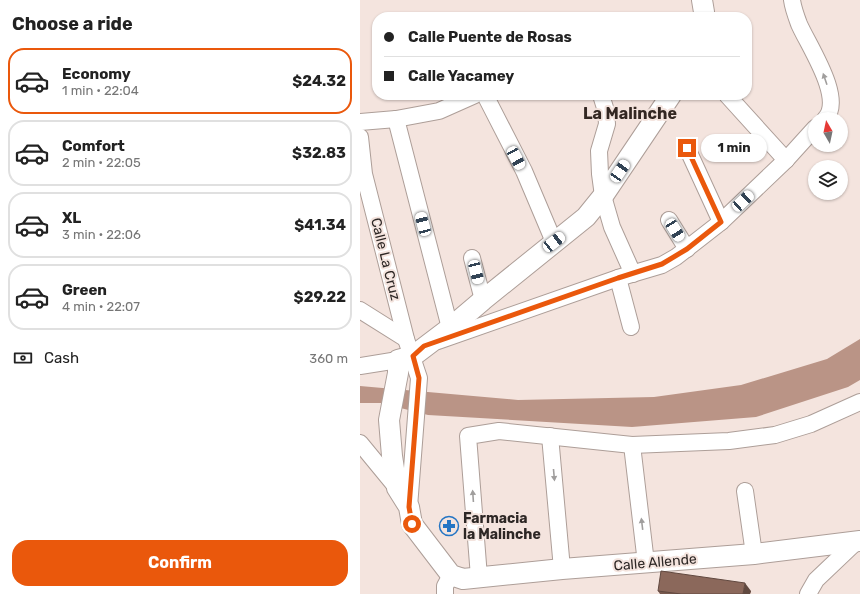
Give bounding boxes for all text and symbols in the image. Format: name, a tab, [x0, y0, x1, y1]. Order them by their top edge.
text: Choose a ride	[12, 13, 133, 35]
text: Calle Puente de Rosas	[408, 28, 572, 46]
icon: car	[14, 63, 50, 99]
text: Economy	[62, 65, 131, 83]
text: Calle Yacamey	[408, 67, 514, 85]
text: $24.32	[292, 72, 346, 90]
one-way arrow	[822, 72, 828, 84]
text: 1 min · 22:04	[62, 83, 139, 98]
district label: La Malinche	[583, 104, 677, 123]
north arrow	[808, 112, 848, 152]
map controls	[808, 112, 848, 200]
callout: 1 min	[701, 134, 767, 162]
icon: car	[14, 135, 50, 171]
text: Comfort	[62, 137, 125, 155]
route end	[678, 139, 696, 157]
text: 1 min	[717, 140, 751, 155]
text: $32.83	[292, 144, 346, 162]
car	[505, 145, 527, 171]
text: 2 min · 22:05	[62, 155, 141, 170]
car	[608, 158, 632, 184]
button: layers	[808, 160, 848, 200]
car	[730, 188, 756, 214]
icon: car	[14, 207, 50, 243]
text: XL	[62, 209, 81, 227]
car	[414, 211, 432, 237]
text: $41.34	[294, 216, 346, 234]
street label: Calle La Cruz	[367, 216, 404, 302]
car	[664, 217, 686, 243]
text: 3 min · 22:06	[62, 227, 141, 242]
car	[541, 230, 567, 254]
car	[467, 259, 485, 285]
icon: car	[14, 279, 50, 315]
text: Green	[62, 281, 107, 299]
text: $29.22	[294, 288, 346, 306]
text: 4 min · 22:07	[62, 299, 140, 314]
icon: cash	[12, 347, 34, 369]
text: Cash	[44, 349, 79, 367]
text: 360 m	[309, 351, 348, 366]
one-way arrow	[550, 469, 557, 481]
one-way arrow	[469, 490, 476, 502]
place label: Farmacia la Malinche	[463, 510, 541, 543]
route start	[403, 515, 421, 533]
pharmacy icon: Farmacia la Malinche	[438, 515, 460, 537]
one-way arrow	[638, 518, 645, 530]
button: Confirm	[12, 540, 348, 586]
street label: Calle Allende	[613, 550, 697, 575]

